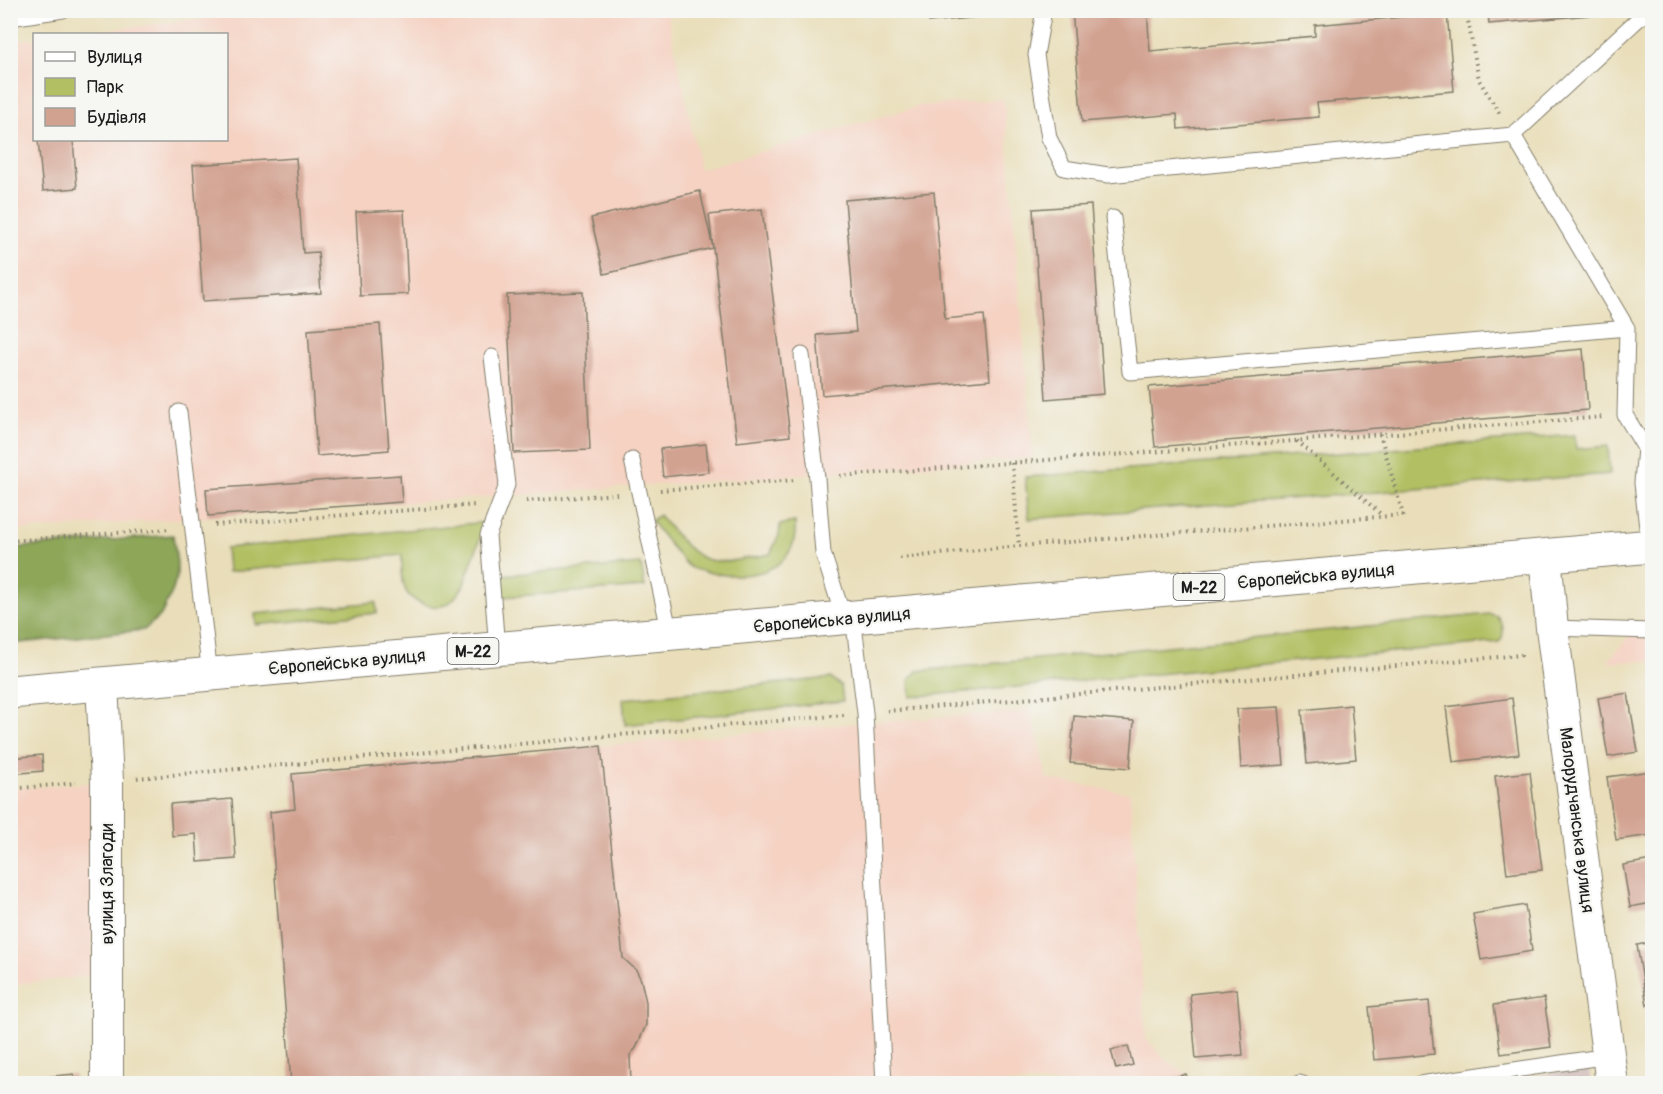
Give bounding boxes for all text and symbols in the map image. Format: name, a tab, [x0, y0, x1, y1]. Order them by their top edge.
legend	[33, 33, 228, 141]
text: Вулиця	[87, 46, 142, 69]
text: Парк	[87, 76, 124, 99]
text: Будівля	[87, 106, 146, 129]
street label: Європейська вулиця	[1237, 558, 1395, 595]
road number: М-22	[1174, 574, 1224, 600]
street label: Європейська вулиця	[753, 602, 911, 639]
road number: М-22	[448, 638, 498, 664]
street label: Європейська вулиця	[268, 644, 426, 681]
street label: Малорудчанська вулиця	[1554, 726, 1599, 914]
street label: вулиця Злагоди	[96, 824, 119, 944]

